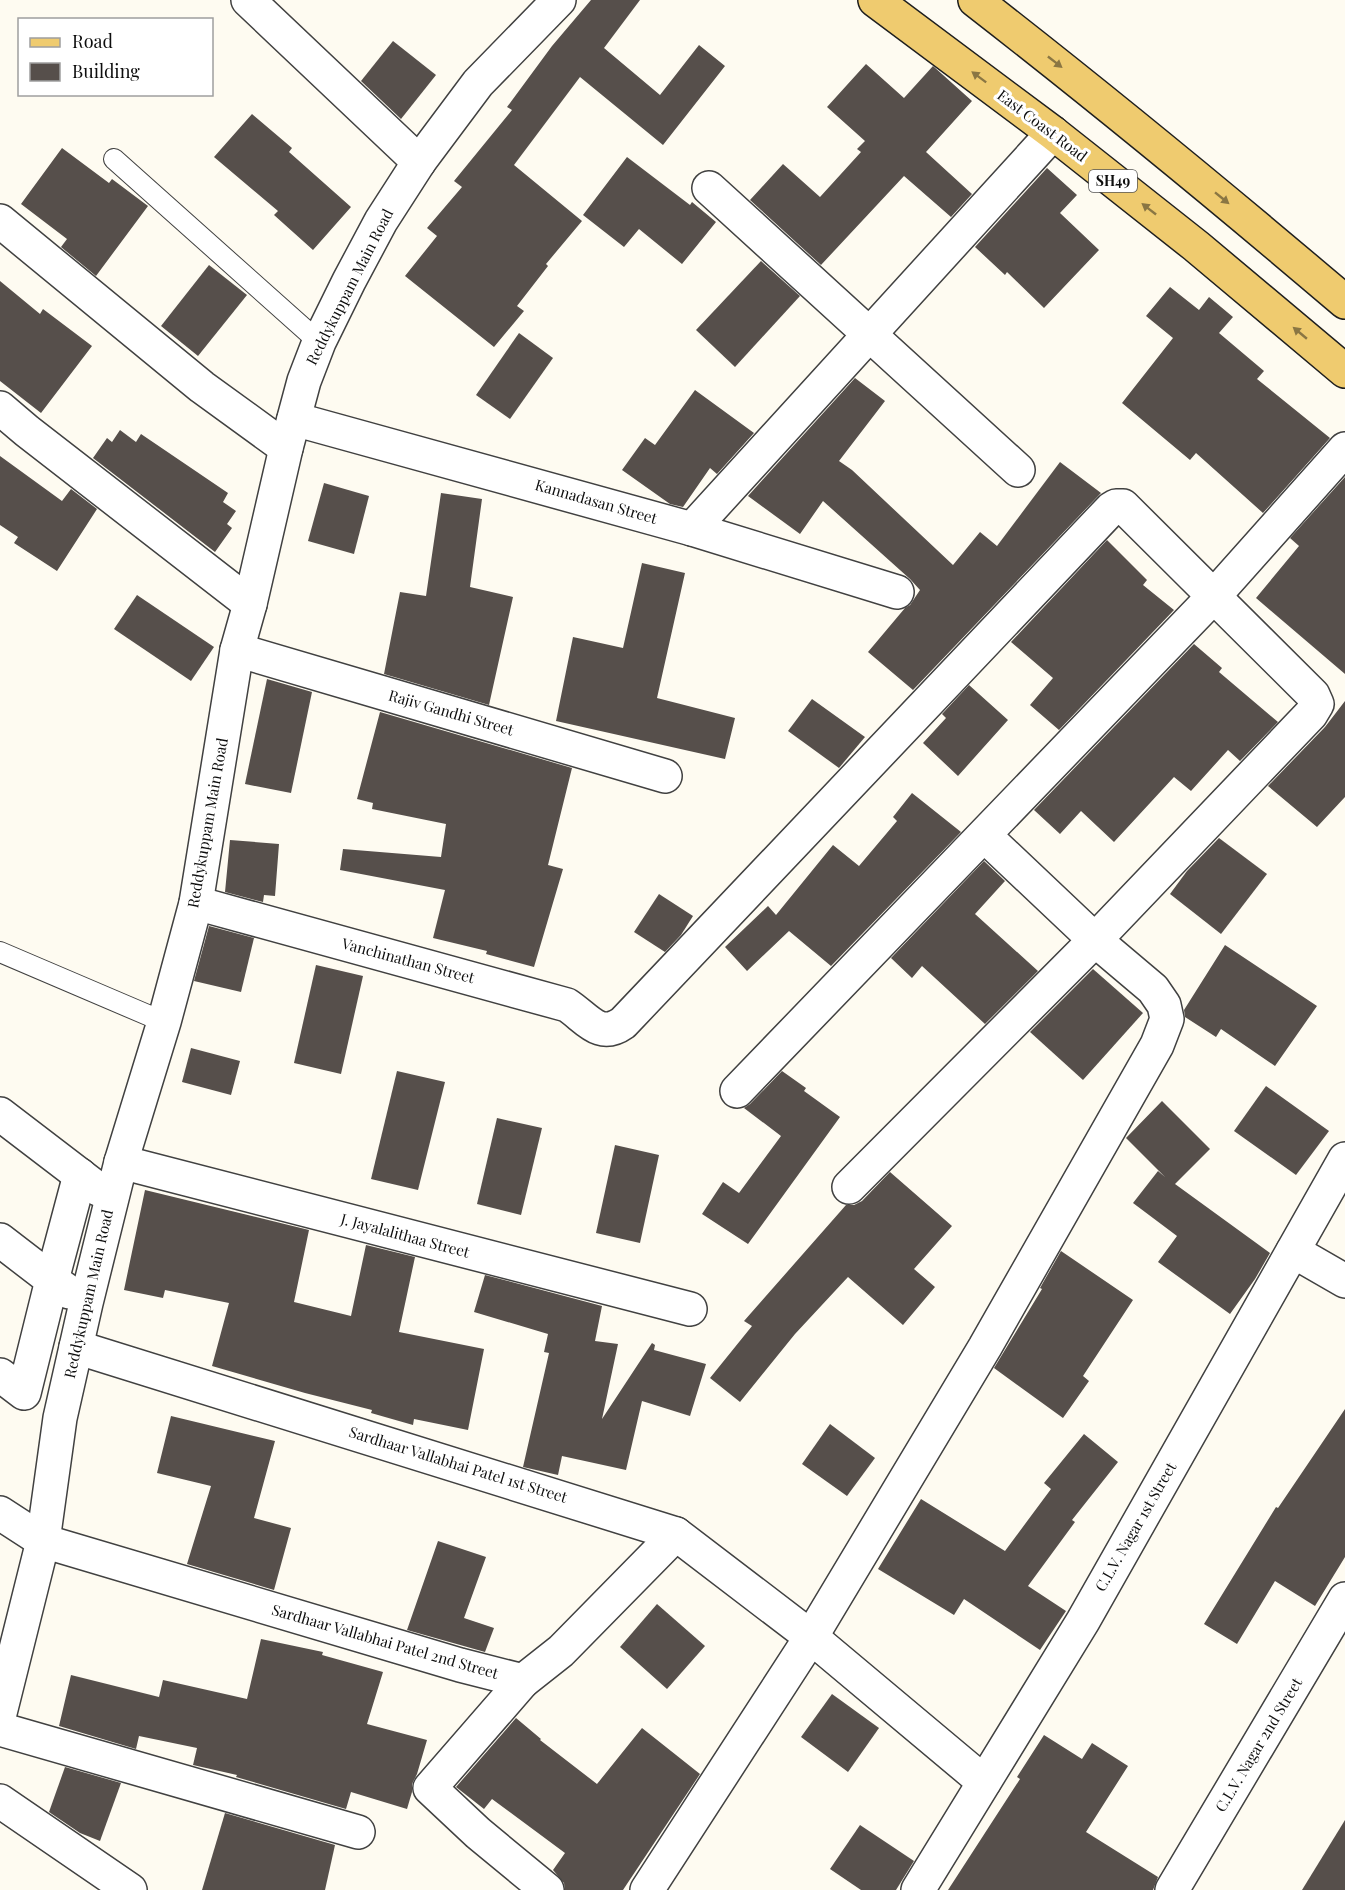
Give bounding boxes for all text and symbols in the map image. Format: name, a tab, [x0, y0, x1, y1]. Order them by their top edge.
legend	[18, 18, 213, 96]
text: Road	[72, 29, 113, 53]
one-way arrow	[1047, 55, 1062, 67]
text: Building	[72, 59, 140, 83]
one-way arrow	[971, 72, 986, 84]
street label: East Coast Road	[994, 85, 1092, 166]
road number: SH49	[1089, 170, 1137, 192]
one-way arrow	[1215, 191, 1230, 204]
one-way arrow	[1142, 204, 1157, 216]
street label: Reddykuppam Main Road	[301, 205, 397, 368]
one-way arrow	[1293, 327, 1308, 340]
street label: Kannadasan Street	[533, 474, 660, 528]
street label: Rajiv Gandhi Street	[386, 685, 517, 740]
street label: Reddykuppam Main Road	[182, 736, 232, 910]
street label: Vanchinathan Street	[339, 932, 477, 988]
street label: Reddykuppam Main Road	[59, 1207, 117, 1380]
street label: J. Jayalalithaa Street	[338, 1208, 472, 1262]
street label: Sardhaar Vallabhai Patel 1st Street	[347, 1421, 570, 1507]
street label: C.L.V. Nagar 1st Street	[1090, 1458, 1181, 1595]
street label: Sardhaar Vallabhai Patel 2nd Street	[270, 1599, 501, 1683]
street label: C.L.V. Nagar 2nd Street	[1210, 1673, 1307, 1815]

